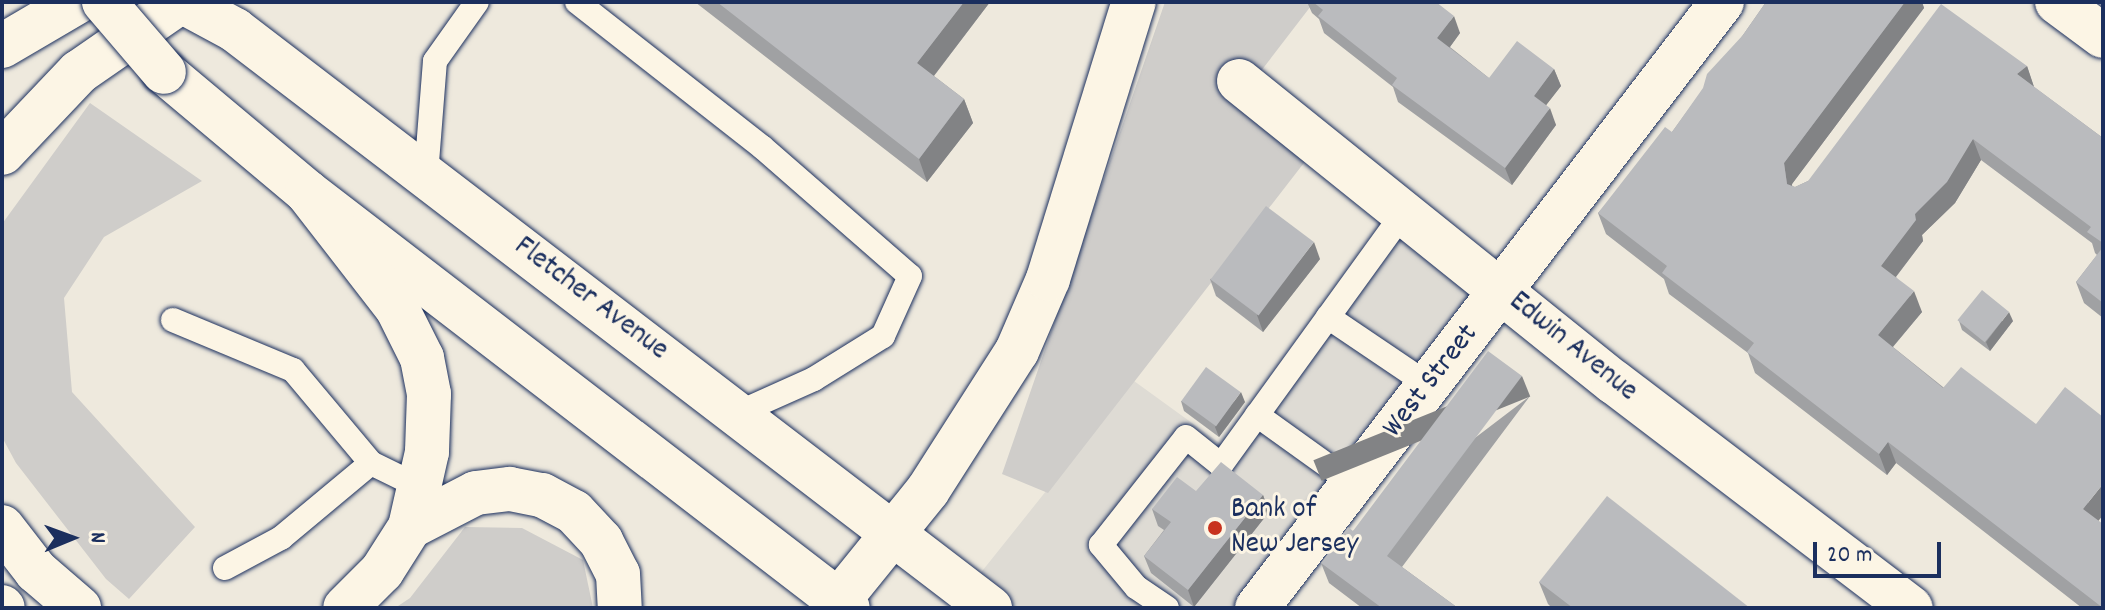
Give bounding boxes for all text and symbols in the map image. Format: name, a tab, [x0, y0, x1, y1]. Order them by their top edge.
street label: Fletcher Avenue	[506, 230, 674, 370]
street label: Edwin Avenue	[1500, 285, 1644, 411]
street label: West Street	[1377, 318, 1487, 446]
place label: Bank of New Jersey	[1231, 493, 1358, 564]
north arrow	[32, 498, 112, 578]
marker: Bank of New Jersey	[1206, 519, 1224, 537]
scale bar	[1817, 526, 1945, 576]
text: N	[81, 532, 112, 543]
text: 20 m	[1827, 539, 1873, 573]

